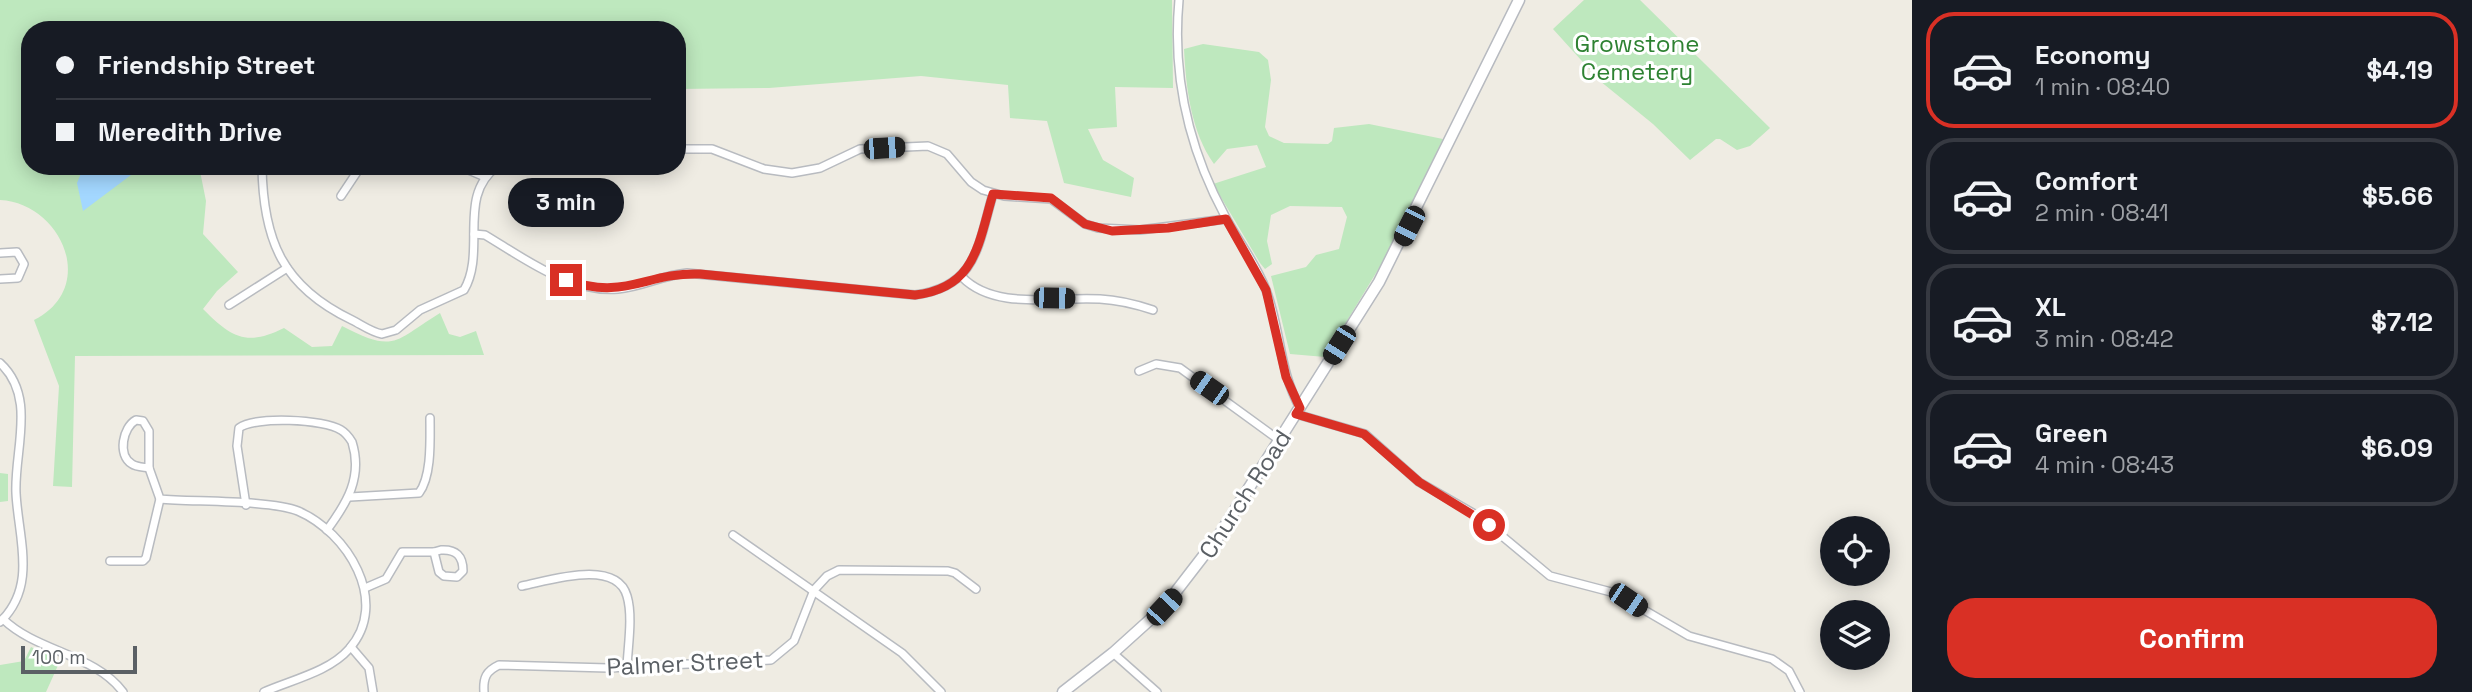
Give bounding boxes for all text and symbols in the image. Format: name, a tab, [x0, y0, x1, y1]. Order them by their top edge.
park label: Growstone Cemetery	[1575, 28, 1699, 87]
text: Economy	[2035, 38, 2151, 72]
icon: car	[1951, 39, 2014, 102]
text: Friendship Street	[98, 48, 315, 82]
text: $4.19	[2366, 53, 2433, 87]
text: 1 min · 08:40	[2035, 72, 2170, 102]
text: Meredith Drive	[98, 115, 282, 149]
car	[863, 136, 906, 160]
text: Comfort	[2035, 164, 2138, 198]
icon: car	[1951, 165, 2014, 228]
callout: 3 min	[508, 178, 624, 228]
text: $5.66	[2362, 179, 2433, 213]
text: 3 min	[536, 187, 596, 217]
text: 2 min · 08:41	[2035, 198, 2169, 228]
car	[1391, 203, 1428, 249]
route end	[550, 264, 582, 296]
car	[1033, 287, 1076, 309]
text: XL	[2035, 290, 2066, 324]
icon: car	[1951, 291, 2014, 354]
text: $7.12	[2371, 305, 2433, 339]
car	[1319, 322, 1360, 368]
text: 3 min · 08:42	[2035, 324, 2174, 354]
car	[1186, 367, 1233, 409]
text: Green	[2035, 416, 2108, 450]
icon: car	[1951, 417, 2014, 480]
street label: Church Road	[1192, 424, 1298, 564]
text: $6.09	[2361, 431, 2433, 465]
text: 4 min · 08:43	[2035, 450, 2174, 480]
route start	[1473, 509, 1505, 541]
map controls	[1820, 516, 1890, 670]
button: locate	[1820, 516, 1890, 586]
car	[1605, 580, 1652, 620]
car	[1142, 584, 1187, 630]
button: Confirm	[1947, 598, 2437, 678]
button: layers	[1820, 600, 1890, 670]
scale bar	[21, 643, 136, 675]
street label: Palmer Street	[606, 643, 764, 683]
text: 100 m	[32, 645, 86, 670]

